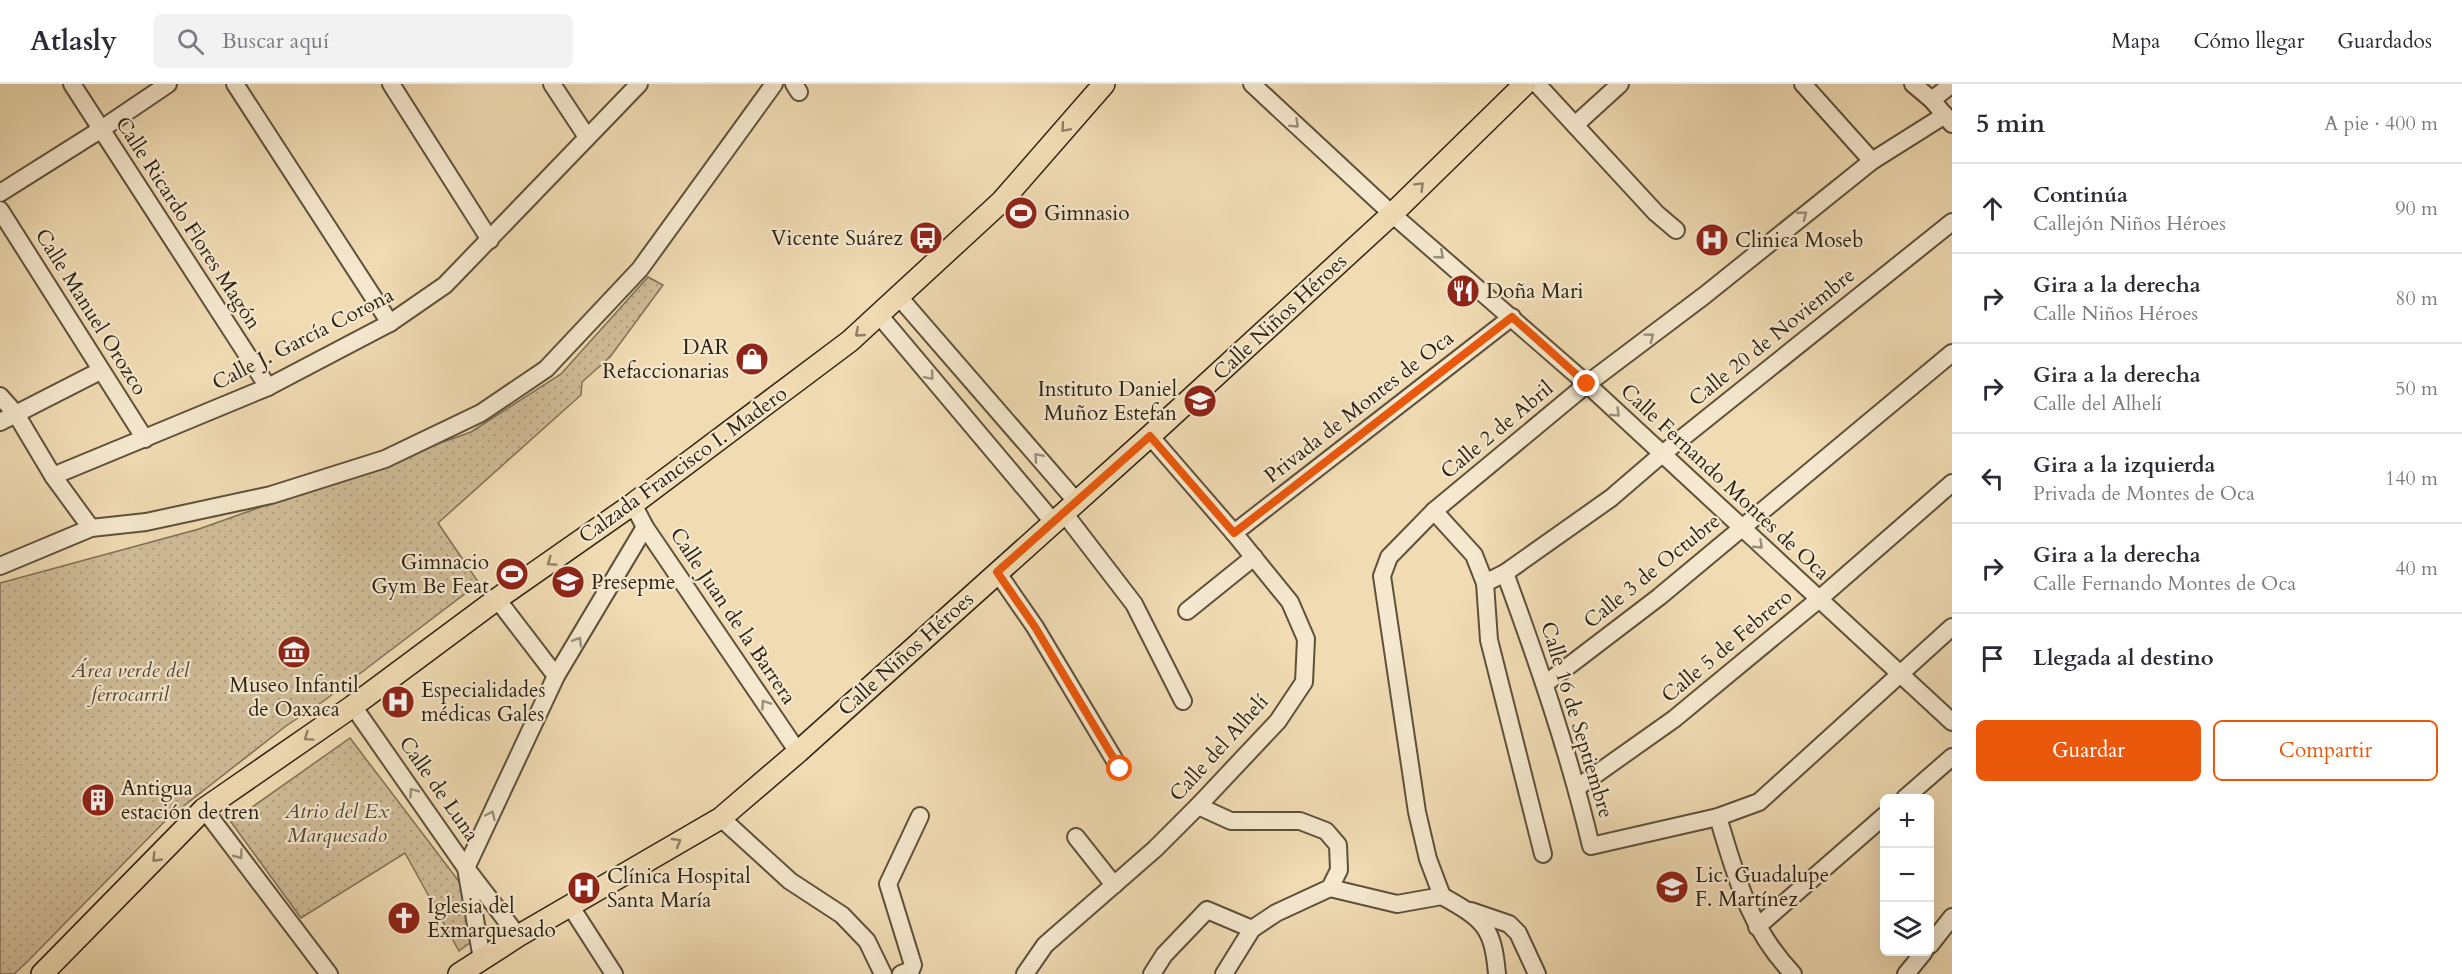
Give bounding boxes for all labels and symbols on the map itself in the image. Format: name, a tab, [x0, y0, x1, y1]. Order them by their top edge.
street label: Calle Ricardo Flores Magón	[108, 111, 268, 335]
one-way arrow	[1288, 117, 1299, 128]
one-way arrow	[1062, 121, 1073, 132]
one-way arrow	[1412, 182, 1423, 193]
sports icon: Gimnasio	[1003, 195, 1039, 231]
place label: Gimnasio	[1044, 199, 1130, 228]
one-way arrow	[1796, 212, 1807, 223]
bus stop icon: Vicente Suárez	[908, 220, 944, 256]
hospital icon: Clinica Moseb	[1694, 222, 1730, 258]
street label: Calle Manuel Orozco	[28, 223, 154, 401]
place label: Vicente Suárez	[771, 224, 904, 253]
place label: Clinica Moseb	[1735, 226, 1863, 255]
street label: Calle Niños Héroes	[1207, 247, 1353, 387]
one-way arrow	[1433, 248, 1443, 259]
street label: Calle 20 de Noviembre	[1683, 261, 1861, 413]
restaurant icon: Doña Mari	[1445, 273, 1481, 309]
place label: Doña Mari	[1486, 277, 1584, 306]
street label: Calle J. García Corona	[207, 281, 399, 397]
street label: Privada de Montes de Oca	[1258, 324, 1460, 490]
one-way arrow	[855, 326, 866, 337]
place label: DAR Refaccionarias	[602, 333, 729, 386]
one-way arrow	[1643, 333, 1654, 344]
shop icon: DAR Refaccionarias	[734, 341, 770, 377]
one-way arrow	[923, 369, 934, 380]
route end	[1573, 370, 1599, 396]
street label: Calle 2 de Abril	[1434, 374, 1560, 486]
place label: Instituto Daniel Muñoz Estefan	[1038, 375, 1177, 428]
street label: Calle Fernando Montes de Oca	[1614, 377, 1836, 587]
street label: Calzada Francisco I. Madero	[573, 379, 793, 551]
school or university icon: Instituto Daniel Muñoz Estefan	[1182, 383, 1218, 419]
one-way arrow	[1609, 405, 1620, 416]
one-way arrow	[1034, 453, 1045, 464]
street label: Calle 3 de Octubre	[1578, 507, 1726, 635]
street label: Calle Juan de la Barrera	[663, 522, 803, 710]
one-way arrow	[1753, 538, 1763, 549]
place label: Gimnacio Gym Be Feat	[371, 548, 489, 601]
one-way arrow	[546, 554, 557, 565]
sports icon: Gimnacio Gym Be Feat	[494, 556, 530, 592]
school or university icon: Presepme	[550, 564, 586, 600]
place label: Presepme	[591, 568, 676, 597]
street label: Calle 5 de Febrero	[1655, 583, 1799, 709]
street label: Calle Niños Héroes	[832, 585, 980, 723]
street label: Calle 16 de Septiembre	[1533, 618, 1621, 822]
museum icon: Museo Infantil de Oaxaca	[276, 634, 312, 670]
one-way arrow	[570, 637, 582, 647]
park label: Área verde del ferrocarril	[70, 656, 191, 709]
place label: Museo Infantil de Oaxaca	[229, 671, 359, 724]
place label: Especialidades médicas Gales	[421, 676, 546, 729]
hospital icon: Especialidades médicas Gales	[380, 684, 416, 720]
street label: Calle del Alhelí	[1163, 688, 1275, 808]
one-way arrow	[761, 699, 772, 710]
one-way arrow	[303, 730, 314, 741]
street label: Calle de Luna	[392, 730, 486, 848]
route start	[1106, 755, 1132, 781]
place label: Antigua estación de tren	[121, 774, 260, 827]
building icon: Antigua estación de tren	[80, 782, 116, 818]
one-way arrow	[409, 788, 420, 799]
park label: Atrio del Ex Marquesado	[284, 797, 390, 850]
one-way arrow	[484, 811, 496, 822]
one-way arrow	[671, 838, 681, 850]
one-way arrow	[232, 849, 243, 860]
one-way arrow	[152, 850, 163, 861]
place label: Lic. Guadalupe F. Martínez	[1695, 861, 1829, 914]
place label: Clínica Hospital Santa María	[607, 862, 751, 915]
school or university icon: Lic. Guadalupe F. Martínez	[1654, 869, 1690, 905]
hospital icon: Clínica Hospital Santa María	[566, 870, 602, 906]
place label: Iglesia del Exmarquesado	[427, 892, 556, 945]
church icon: Iglesia del Exmarquesado	[386, 900, 422, 936]

